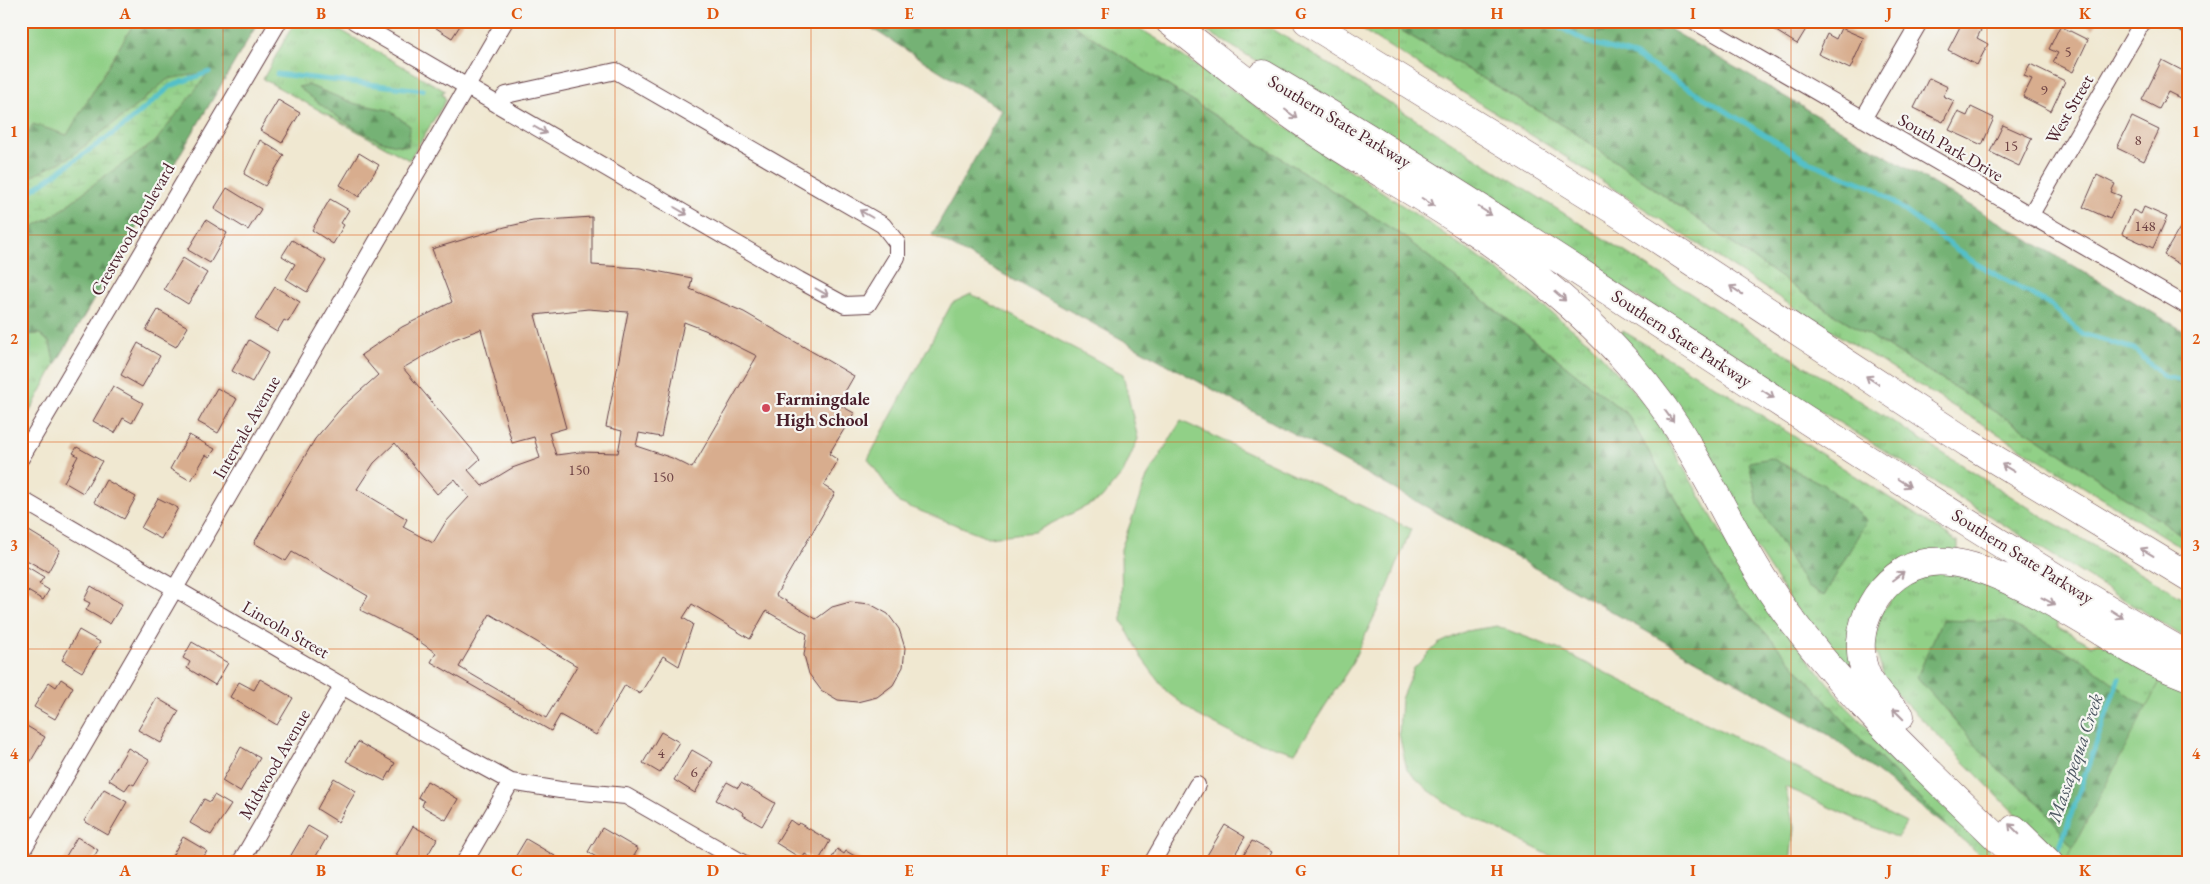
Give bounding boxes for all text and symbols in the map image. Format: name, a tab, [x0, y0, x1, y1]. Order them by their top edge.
text: A	[118, 3, 131, 24]
text: B	[316, 3, 326, 24]
text: C	[511, 3, 523, 24]
text: D	[707, 3, 719, 24]
text: E	[904, 3, 914, 24]
text: F	[1101, 3, 1110, 24]
text: G	[1295, 3, 1307, 24]
text: H	[1491, 3, 1504, 24]
text: I	[1690, 3, 1696, 24]
text: J	[1884, 3, 1892, 24]
text: K	[2079, 3, 2092, 24]
house number: 5	[2064, 42, 2072, 61]
street label: Southern State Parkway	[1264, 69, 1416, 173]
street label: West Street	[2040, 70, 2098, 148]
house number: 9	[2040, 80, 2048, 99]
street label: South Park Drive	[1894, 108, 2008, 186]
one-way arrow	[1284, 109, 1297, 120]
text: 1	[10, 121, 18, 142]
text: 1	[2192, 121, 2200, 142]
one-way arrow	[532, 125, 547, 135]
house number: 8	[2134, 130, 2142, 149]
house number: 15	[2004, 136, 2018, 155]
street label: Crestwood Boulevard	[85, 158, 180, 300]
one-way arrow	[1421, 196, 1435, 207]
one-way arrow	[673, 206, 688, 216]
one-way arrow	[1477, 206, 1491, 216]
one-way arrow	[859, 209, 873, 219]
house number: 148	[2134, 216, 2156, 235]
street label: Southern State Parkway	[1607, 284, 1757, 392]
one-way arrow	[1729, 285, 1743, 295]
one-way arrow	[814, 287, 829, 297]
one-way arrow	[1553, 291, 1566, 302]
text: 2	[10, 328, 19, 349]
text: 2	[2192, 328, 2201, 349]
street label: Intervale Avenue	[207, 371, 285, 483]
one-way arrow	[1865, 374, 1879, 384]
place label: Farmingdale High School	[776, 387, 870, 431]
one-way arrow	[1760, 389, 1774, 399]
marker: Farmingdale High School	[760, 402, 772, 414]
one-way arrow	[1664, 409, 1674, 423]
house number: 150	[568, 460, 590, 479]
one-way arrow	[2002, 462, 2016, 472]
house number: 150	[652, 467, 674, 486]
one-way arrow	[1896, 478, 1910, 488]
street label: Southern State Parkway	[1948, 503, 2098, 609]
text: 3	[10, 535, 18, 556]
text: 3	[2192, 535, 2200, 556]
one-way arrow	[2140, 547, 2154, 558]
one-way arrow	[1891, 571, 1904, 582]
street label: Lincoln Street	[238, 595, 334, 663]
one-way arrow	[2041, 597, 2055, 607]
one-way arrow	[2109, 609, 2123, 619]
water label: Massapequa Creek	[2041, 690, 2110, 827]
street label: Midwood Avenue	[233, 705, 315, 823]
one-way arrow	[1892, 708, 1904, 721]
text: 4	[10, 743, 19, 764]
house number: 4	[657, 743, 665, 762]
text: 4	[2192, 743, 2201, 764]
house number: 6	[690, 762, 698, 781]
one-way arrow	[2008, 822, 2020, 835]
text: A	[118, 860, 131, 881]
text: B	[316, 860, 326, 881]
text: C	[511, 860, 523, 881]
text: D	[707, 860, 719, 881]
text: E	[904, 860, 914, 881]
text: F	[1101, 860, 1110, 881]
text: G	[1295, 860, 1307, 881]
text: H	[1491, 860, 1504, 881]
text: I	[1690, 860, 1696, 881]
text: J	[1884, 860, 1892, 881]
text: K	[2079, 860, 2092, 881]

